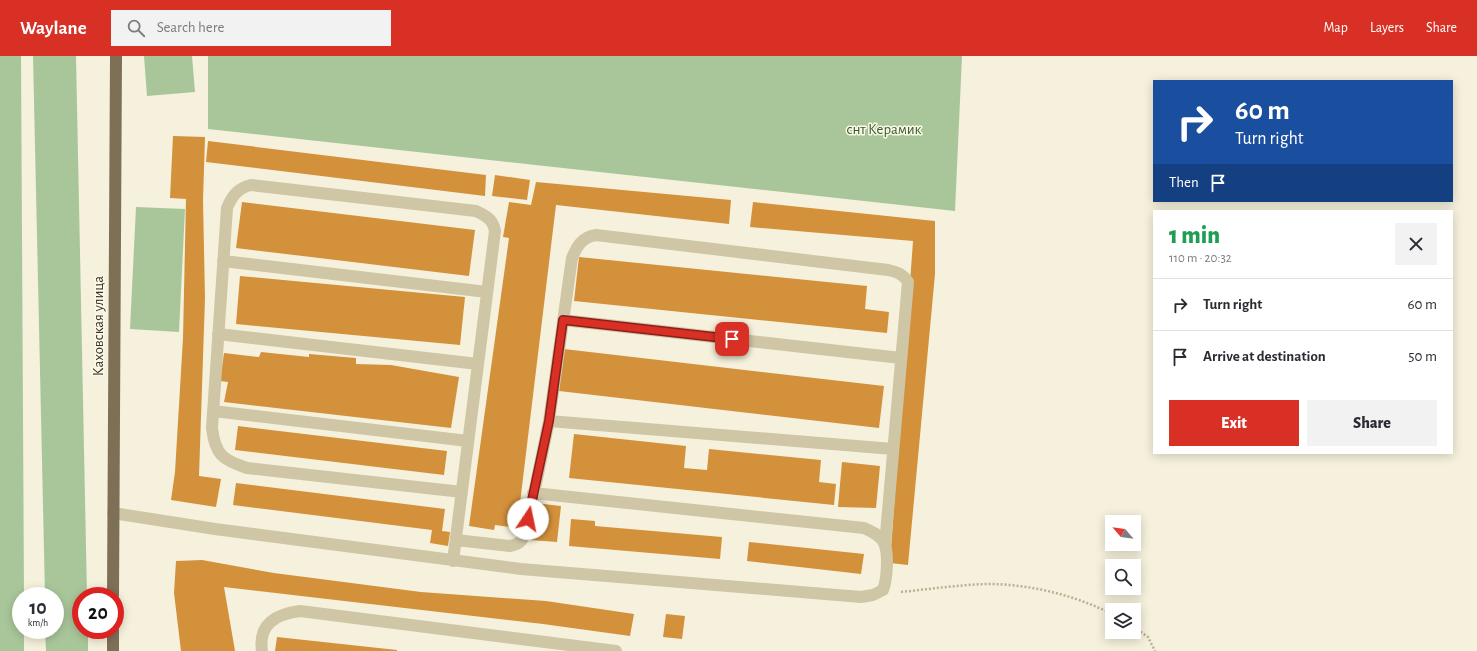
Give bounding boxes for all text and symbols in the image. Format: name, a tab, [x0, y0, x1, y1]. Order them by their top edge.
search box	[111, 10, 391, 46]
icon: search	[125, 17, 147, 39]
text: Waylane	[20, 19, 87, 38]
text: Search here	[157, 20, 224, 35]
text: Map	[1323, 21, 1348, 35]
text: Layers	[1370, 21, 1404, 35]
text: Share	[1426, 21, 1457, 35]
icon: right	[1169, 96, 1221, 148]
text: 60 m	[1235, 97, 1290, 125]
park label: снт Керамик	[846, 122, 922, 137]
text: Turn right	[1235, 130, 1304, 148]
icon: arrive	[1207, 172, 1229, 194]
text: Then	[1169, 175, 1199, 190]
button: close	[1395, 223, 1437, 265]
text: 1 min	[1169, 224, 1220, 248]
text: 110 m · 20:32	[1169, 252, 1232, 265]
street label: Каховская улица	[91, 276, 106, 376]
icon: right	[1169, 294, 1191, 316]
text: Turn right	[1203, 297, 1262, 312]
text: 60 m	[1408, 297, 1437, 312]
pin	[715, 322, 749, 356]
icon: arrive	[721, 328, 743, 350]
icon: arrive	[1169, 346, 1191, 368]
text: Arrive at destination	[1203, 349, 1326, 364]
text: 50 m	[1408, 349, 1437, 364]
button: Exit	[1169, 400, 1299, 446]
button: Share	[1307, 400, 1437, 446]
position arrow	[507, 498, 549, 540]
north arrow	[1105, 515, 1141, 551]
map controls	[1105, 515, 1141, 639]
button: search	[1105, 559, 1141, 595]
speed limit sign: 20	[72, 587, 124, 639]
text: 10	[29, 598, 47, 618]
button: layers	[1105, 603, 1141, 639]
text: km/h	[28, 618, 48, 628]

